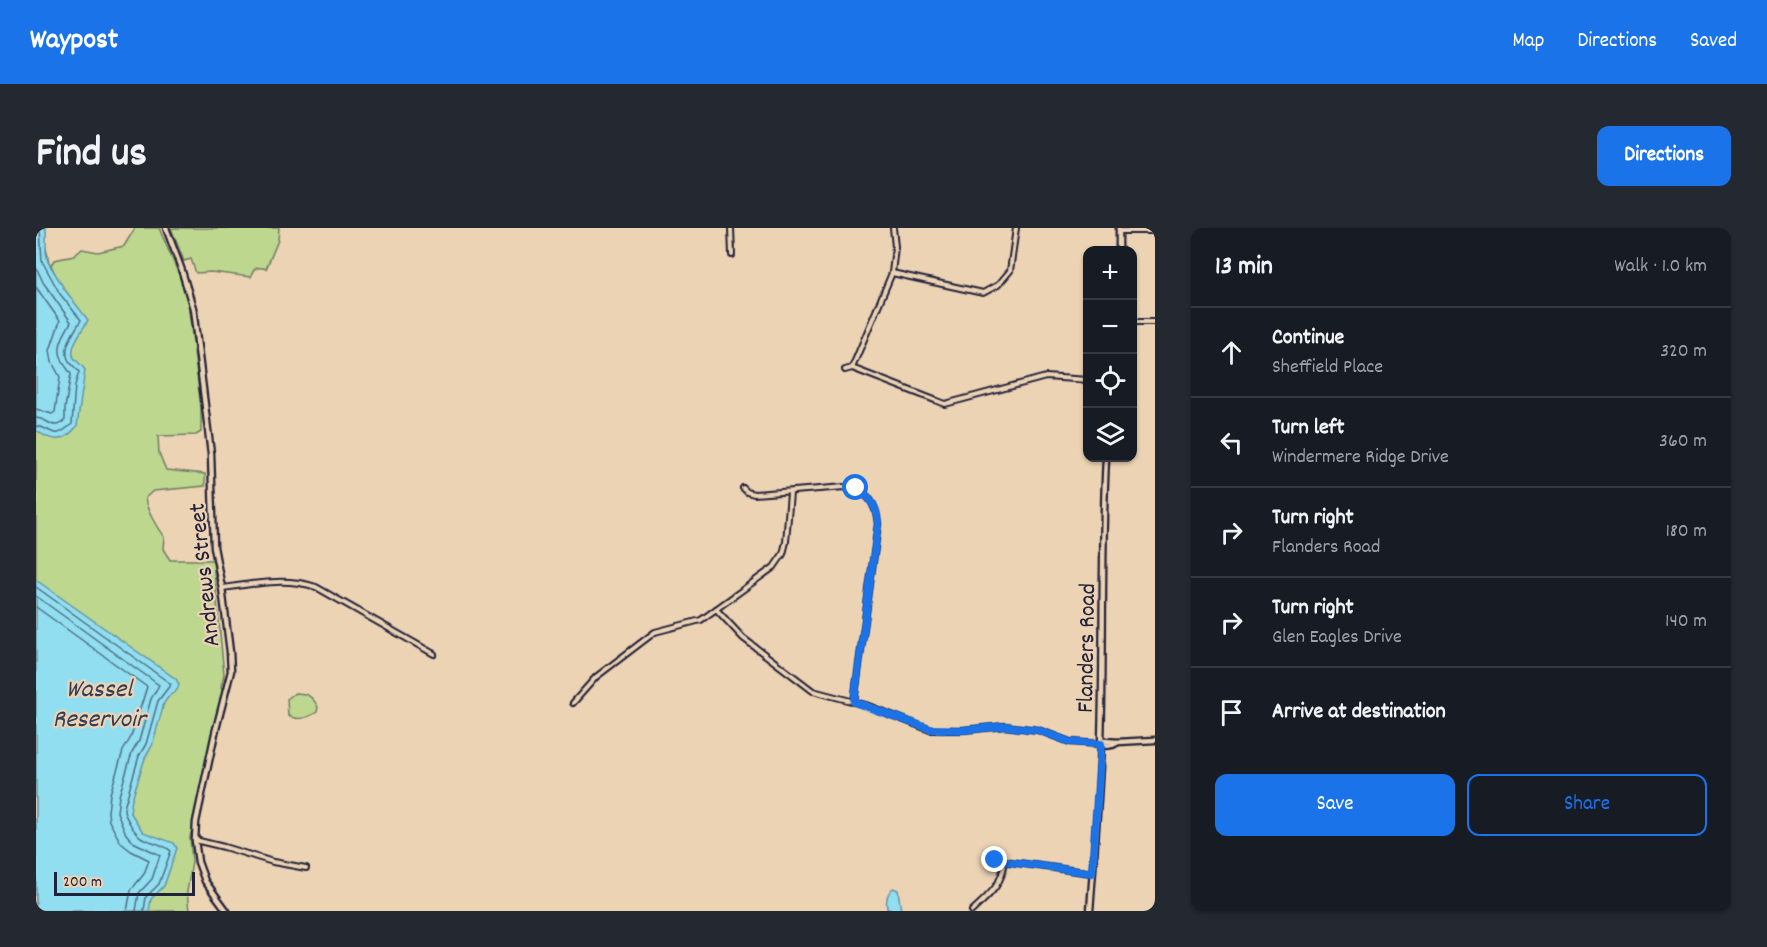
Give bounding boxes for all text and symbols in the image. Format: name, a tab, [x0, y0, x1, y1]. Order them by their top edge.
text: Waypost	[30, 22, 118, 62]
text: Map	[1513, 27, 1544, 57]
text: Directions	[1577, 27, 1657, 57]
text: Saved	[1690, 27, 1737, 57]
text: Find us	[36, 126, 147, 186]
button: Directions	[1597, 126, 1731, 186]
map controls	[1083, 246, 1137, 462]
button: +	[1083, 246, 1137, 300]
text: 13 min	[1215, 249, 1273, 286]
text: Walk · 1.0 km	[1614, 253, 1707, 281]
button: −	[1083, 300, 1137, 354]
text: Continue	[1272, 323, 1344, 354]
icon: ahead	[1215, 336, 1248, 369]
text: 320 m	[1660, 338, 1707, 366]
button: locate	[1083, 354, 1137, 408]
text: Sheffield Place	[1272, 354, 1383, 382]
button: layers	[1083, 408, 1137, 462]
text: Turn left	[1272, 413, 1344, 444]
icon: left	[1215, 426, 1248, 459]
text: 360 m	[1659, 428, 1707, 456]
text: Windermere Ridge Drive	[1272, 444, 1449, 472]
route start	[842, 474, 868, 500]
street label: Andrews Street	[182, 501, 230, 648]
text: Turn right	[1272, 503, 1354, 534]
icon: right	[1215, 516, 1248, 549]
text: 180 m	[1665, 518, 1707, 546]
text: Flanders Road	[1272, 534, 1380, 562]
street label: Flanders Road	[1070, 583, 1106, 713]
text: Turn right	[1272, 593, 1354, 624]
icon: right	[1215, 606, 1248, 639]
text: 140 m	[1665, 608, 1707, 636]
text: Glen Eagles Drive	[1272, 624, 1402, 652]
water label: Wassel Reservoir	[53, 672, 149, 739]
icon: arrive	[1215, 696, 1248, 729]
text: Arrive at destination	[1272, 697, 1446, 728]
button: Save	[1215, 774, 1455, 836]
button: Share	[1467, 774, 1707, 836]
route end	[981, 846, 1007, 872]
scale bar	[54, 869, 195, 896]
text: 200 m	[63, 871, 102, 894]

